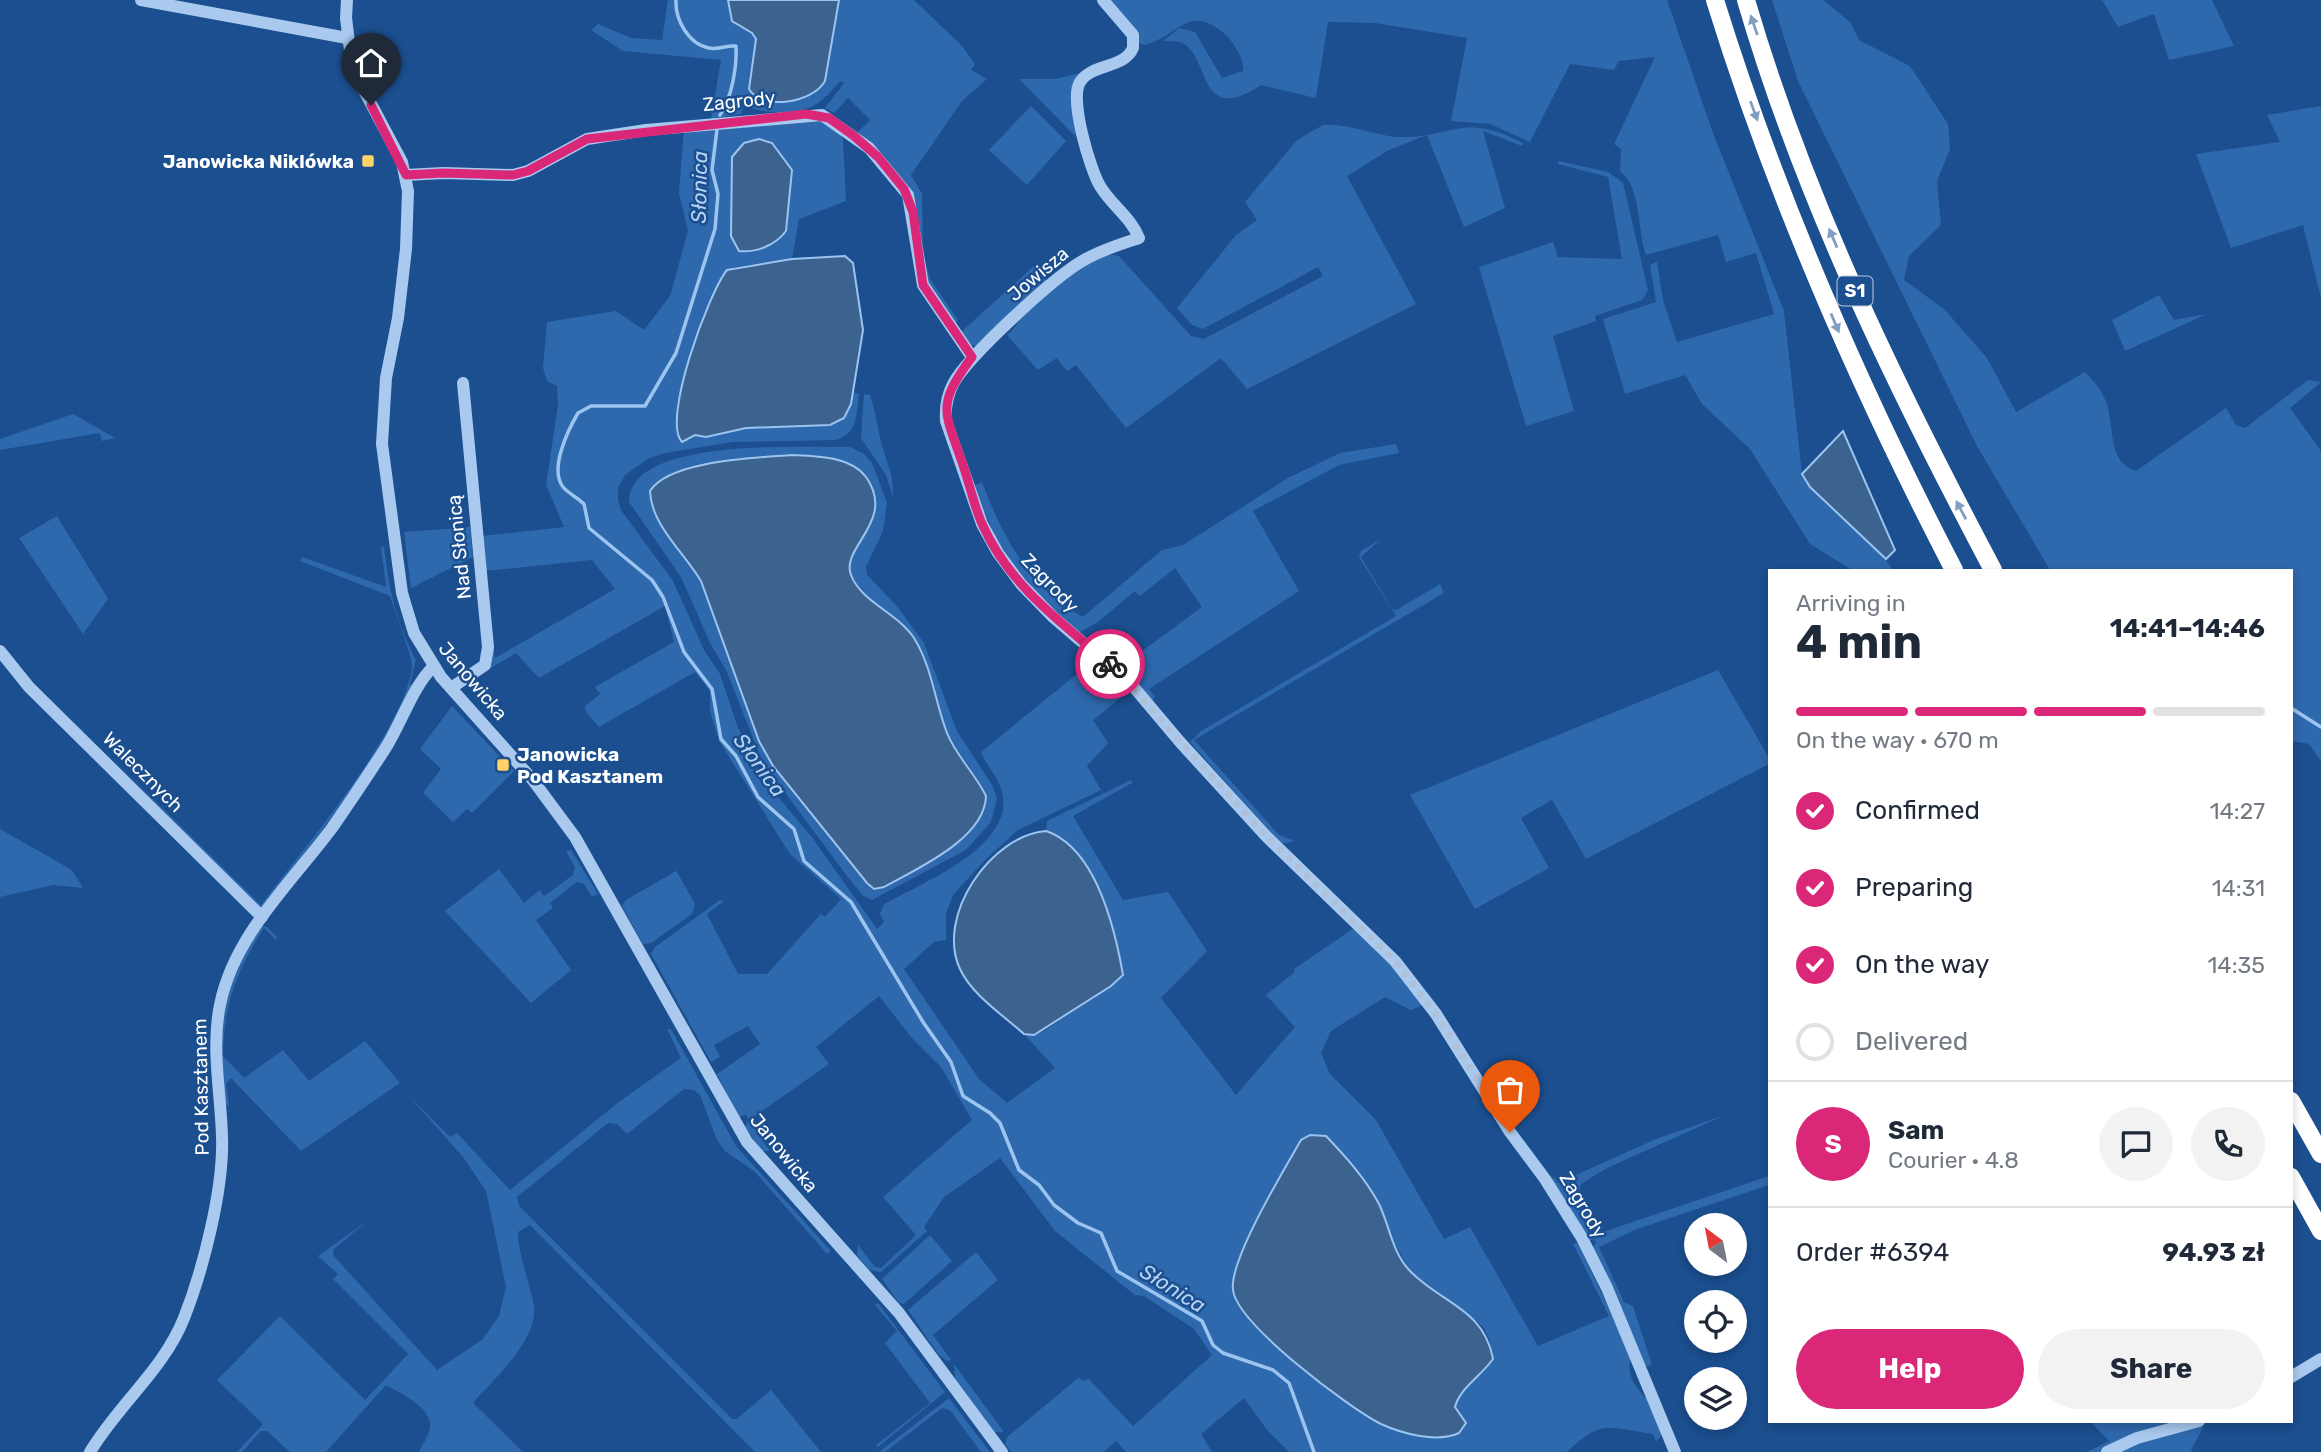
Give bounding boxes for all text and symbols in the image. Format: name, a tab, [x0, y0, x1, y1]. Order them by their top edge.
one-way arrow	[1748, 14, 1759, 35]
pin	[341, 33, 401, 105]
icon: home	[352, 44, 390, 82]
street label: Zagrody	[702, 86, 776, 116]
one-way arrow	[1749, 100, 1760, 121]
place label: Janowicka Niklówka	[163, 150, 354, 173]
water label: Słonica	[686, 151, 712, 223]
marker: Janowicka Niklówka	[360, 153, 376, 169]
one-way arrow	[1827, 227, 1838, 248]
street label: Jowisza	[1003, 242, 1073, 306]
road number: S1	[1838, 276, 1872, 306]
one-way arrow	[1829, 313, 1841, 333]
street label: Nad Słonicą	[442, 494, 476, 600]
one-way arrow	[1955, 500, 1966, 520]
street label: Zagrody	[1016, 549, 1084, 617]
text: Arriving in	[1796, 589, 1906, 617]
text: 14:41–14:46	[2110, 613, 2265, 644]
text: 4 min	[1796, 615, 1922, 670]
courier	[1075, 629, 1145, 699]
street label: Janowicka	[434, 637, 512, 725]
icon: bike	[1091, 645, 1129, 683]
text: On the way · 670 m	[1796, 726, 1999, 754]
street label: Walecznych	[98, 727, 188, 817]
water label: Słonica	[729, 728, 791, 802]
place label: Janowicka Pod Kasztanem	[517, 743, 663, 788]
marker: Janowicka Pod Kasztanem	[495, 757, 511, 773]
icon: check	[1796, 792, 1834, 830]
text: Confirmed	[1855, 795, 1980, 826]
text: 14:27	[2210, 797, 2265, 825]
icon: check	[1796, 869, 1834, 907]
text: Preparing	[1855, 872, 1973, 903]
text: 14:31	[2212, 874, 2265, 902]
icon: check	[1796, 946, 1834, 984]
text: On the way	[1855, 949, 1989, 980]
text: 14:35	[2208, 951, 2265, 979]
street label: Pod Kasztanem	[188, 1018, 214, 1156]
text: Delivered	[1855, 1026, 1968, 1057]
pin	[1480, 1060, 1540, 1132]
icon: bag	[1491, 1071, 1529, 1109]
button: chat	[2099, 1107, 2173, 1181]
button: phone	[2191, 1107, 2265, 1181]
street label: Janowicka	[745, 1109, 823, 1197]
text: Sam	[1888, 1115, 1944, 1146]
text: S	[1824, 1129, 1842, 1160]
text: Courier · 4.8	[1888, 1146, 2019, 1174]
street label: Zagrody	[1554, 1168, 1612, 1242]
north arrow	[1684, 1213, 1746, 1276]
map controls	[1684, 1213, 1747, 1430]
text: Order #6394	[1796, 1237, 1950, 1268]
text: 94.93 zł	[2162, 1237, 2265, 1268]
water label: Słonica	[1136, 1258, 1210, 1318]
button: locate	[1684, 1290, 1747, 1353]
button: Help	[1796, 1329, 2024, 1409]
button: Share	[2038, 1329, 2265, 1409]
button: layers	[1684, 1367, 1747, 1430]

